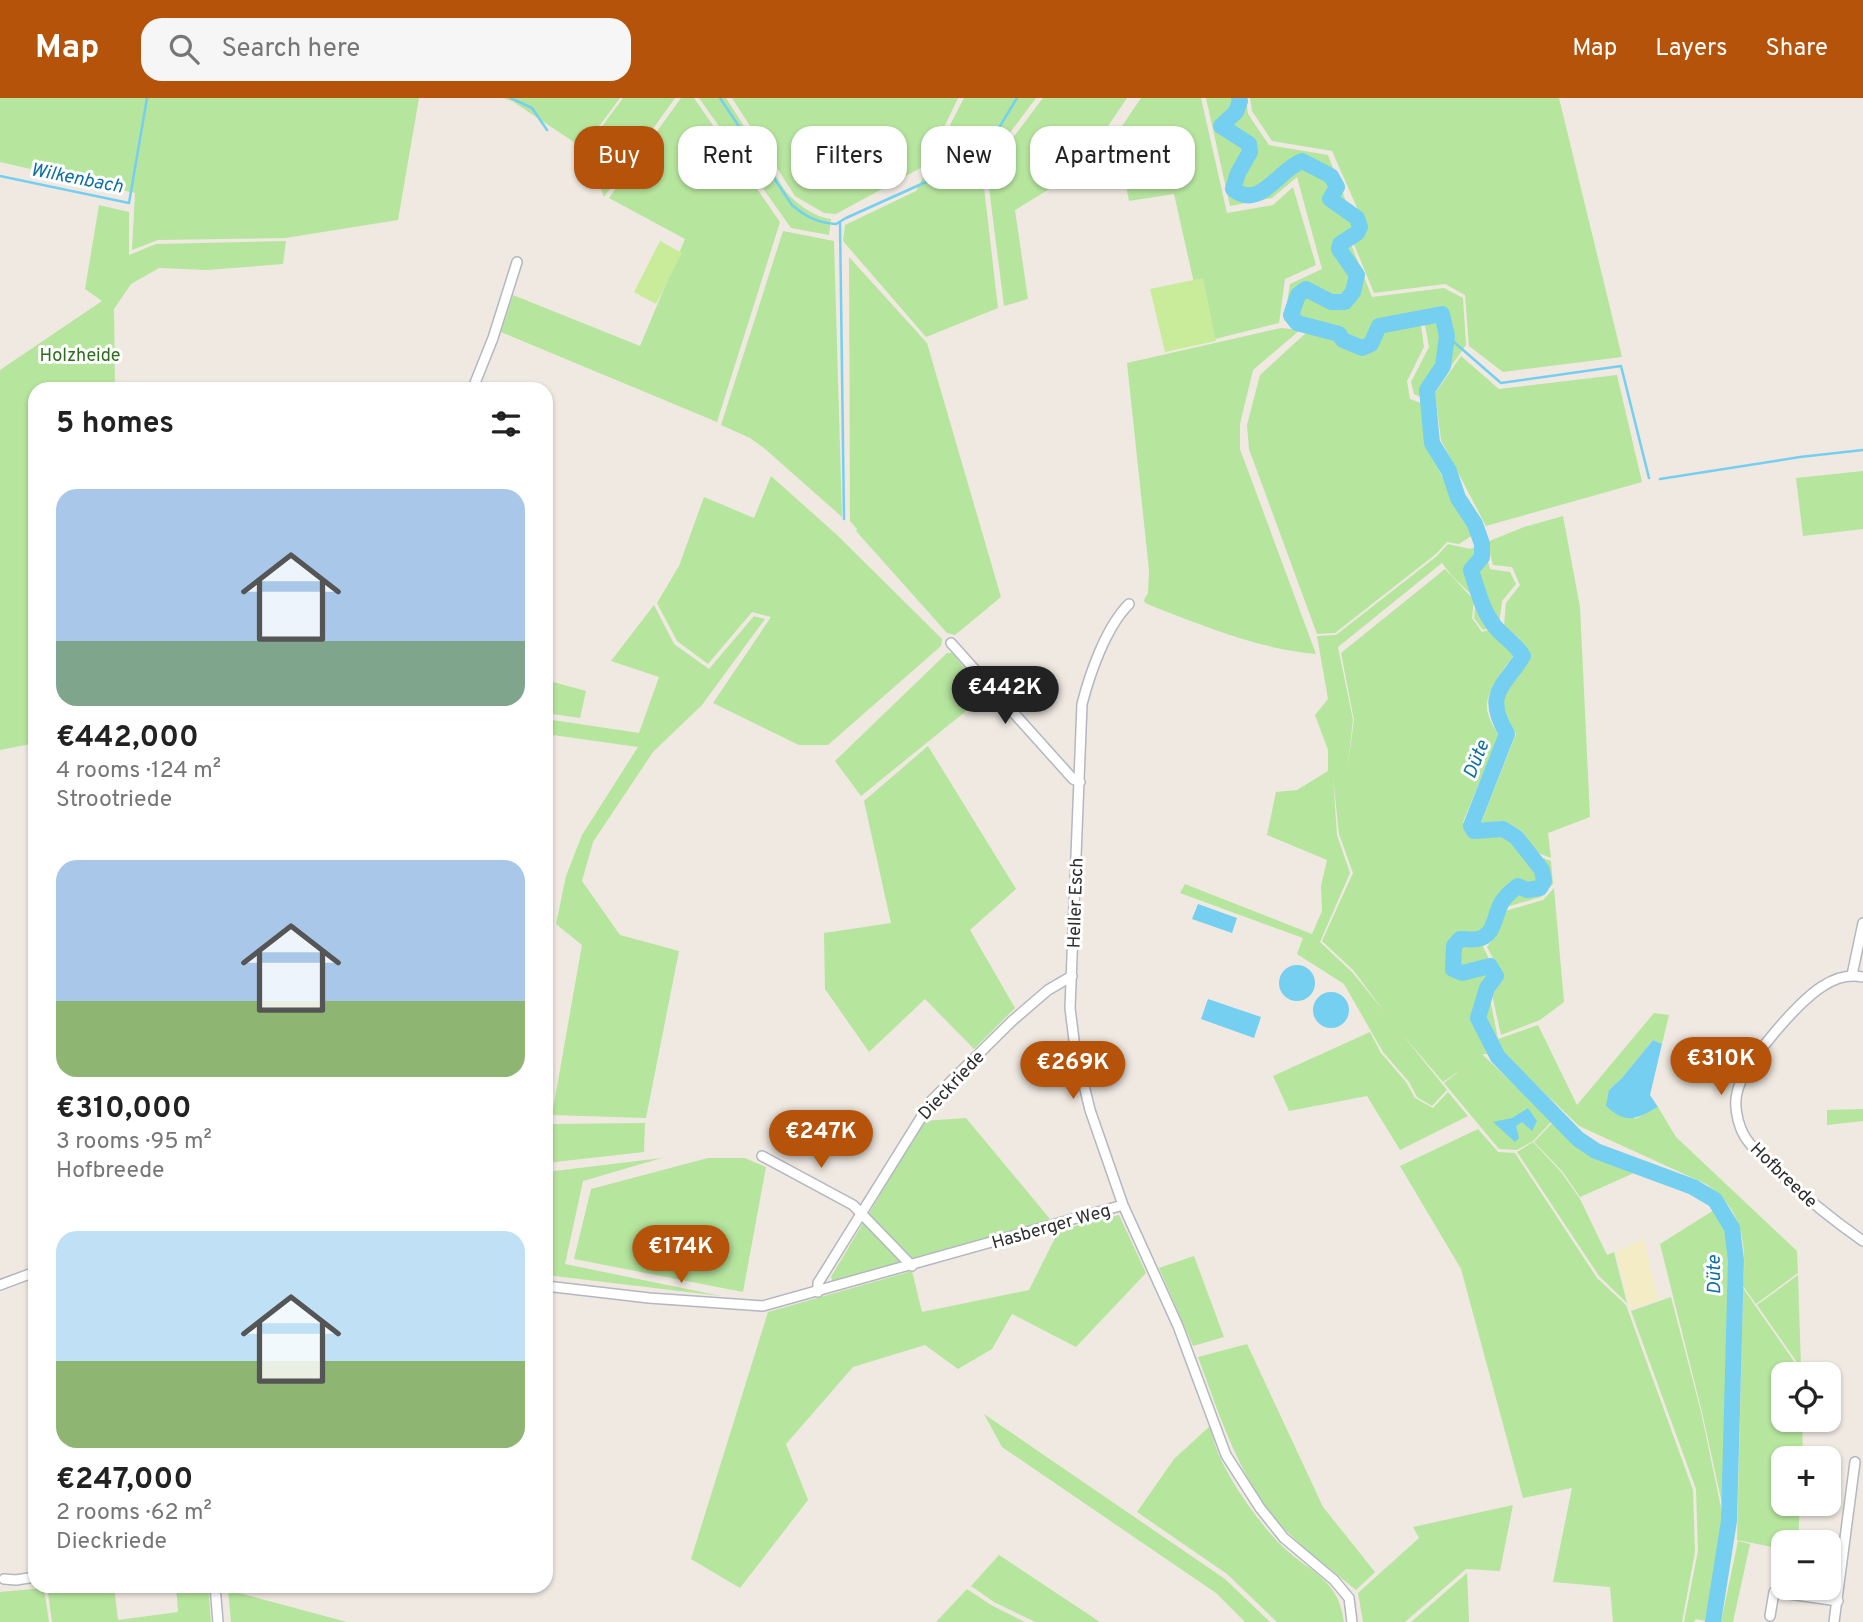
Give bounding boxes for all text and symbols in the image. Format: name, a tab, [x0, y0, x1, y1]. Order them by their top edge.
search box	[141, 18, 631, 81]
text: Map	[35, 28, 99, 70]
icon: search	[165, 30, 203, 68]
text: Search here	[221, 33, 360, 66]
text: Map	[1572, 34, 1617, 64]
text: Layers	[1655, 34, 1727, 64]
text: Share	[1765, 34, 1828, 64]
chip: Buy	[574, 126, 664, 189]
chip: Rent	[678, 126, 777, 189]
chip: Filters	[791, 126, 907, 189]
chip: New	[921, 126, 1016, 189]
chip: Apartment	[1030, 126, 1195, 189]
water label: Wilkenbach	[28, 158, 126, 200]
park label: Holzheide	[40, 345, 120, 368]
icon: filters	[487, 405, 525, 443]
text: 5 homes	[56, 406, 174, 443]
icon: home	[228, 534, 354, 660]
pin: €442K	[956, 666, 1054, 726]
text: €442K	[968, 674, 1042, 703]
text: €442,000	[56, 720, 199, 757]
water label: Düte	[1458, 737, 1495, 782]
text: 4 rooms · 124 m²	[56, 757, 221, 786]
text: Strootriede	[56, 786, 172, 815]
street label: Heller Esch	[1063, 857, 1090, 949]
icon: home	[228, 905, 354, 1031]
pin: €310K	[1672, 1038, 1770, 1097]
pin: €269K	[1024, 1042, 1122, 1101]
text: €310K	[1687, 1045, 1755, 1074]
street label: Dieckriede	[914, 1046, 990, 1126]
text: €269K	[1036, 1049, 1110, 1078]
text: €310,000	[56, 1091, 192, 1128]
pin: €247K	[772, 1110, 870, 1170]
text: €247K	[785, 1118, 857, 1147]
text: 3 rooms · 95 m²	[56, 1128, 212, 1157]
street label: Hofbreede	[1744, 1138, 1821, 1214]
text: Hofbreede	[56, 1157, 165, 1186]
street label: Hasberger Weg	[989, 1200, 1113, 1255]
pin: €174K	[632, 1226, 730, 1285]
text: €174K	[648, 1233, 714, 1262]
water label: Düte	[1703, 1255, 1727, 1295]
icon: home	[228, 1276, 354, 1402]
map controls	[1771, 1362, 1841, 1600]
button: locate	[1771, 1362, 1841, 1432]
button: +	[1771, 1446, 1841, 1516]
text: €247,000	[56, 1462, 193, 1499]
text: 2 rooms · 62 m²	[56, 1499, 212, 1528]
text: Dieckriede	[56, 1528, 167, 1557]
button: −	[1771, 1530, 1841, 1600]

